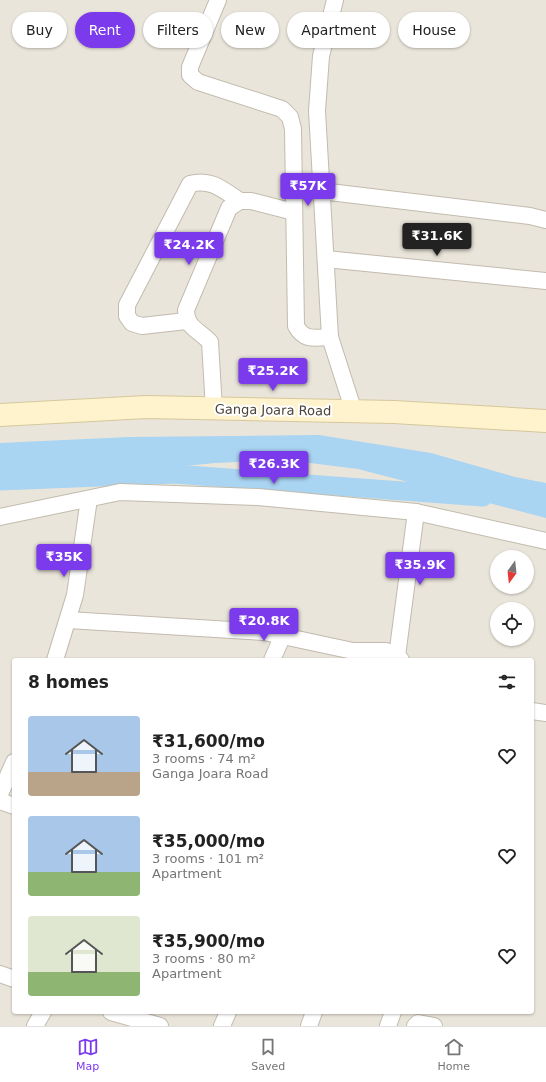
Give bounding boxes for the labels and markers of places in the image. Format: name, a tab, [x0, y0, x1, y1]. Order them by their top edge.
pin: ₹57K	[284, 173, 332, 207]
pin: ₹31.6K	[404, 223, 470, 257]
pin: ₹24.2K	[156, 232, 222, 266]
pin: ₹25.2K	[240, 358, 306, 392]
pin: ₹26.3K	[241, 451, 307, 485]
pin: ₹35K	[40, 544, 88, 578]
pin: ₹35.9K	[387, 552, 453, 586]
pin: ₹20.8K	[231, 608, 297, 642]

